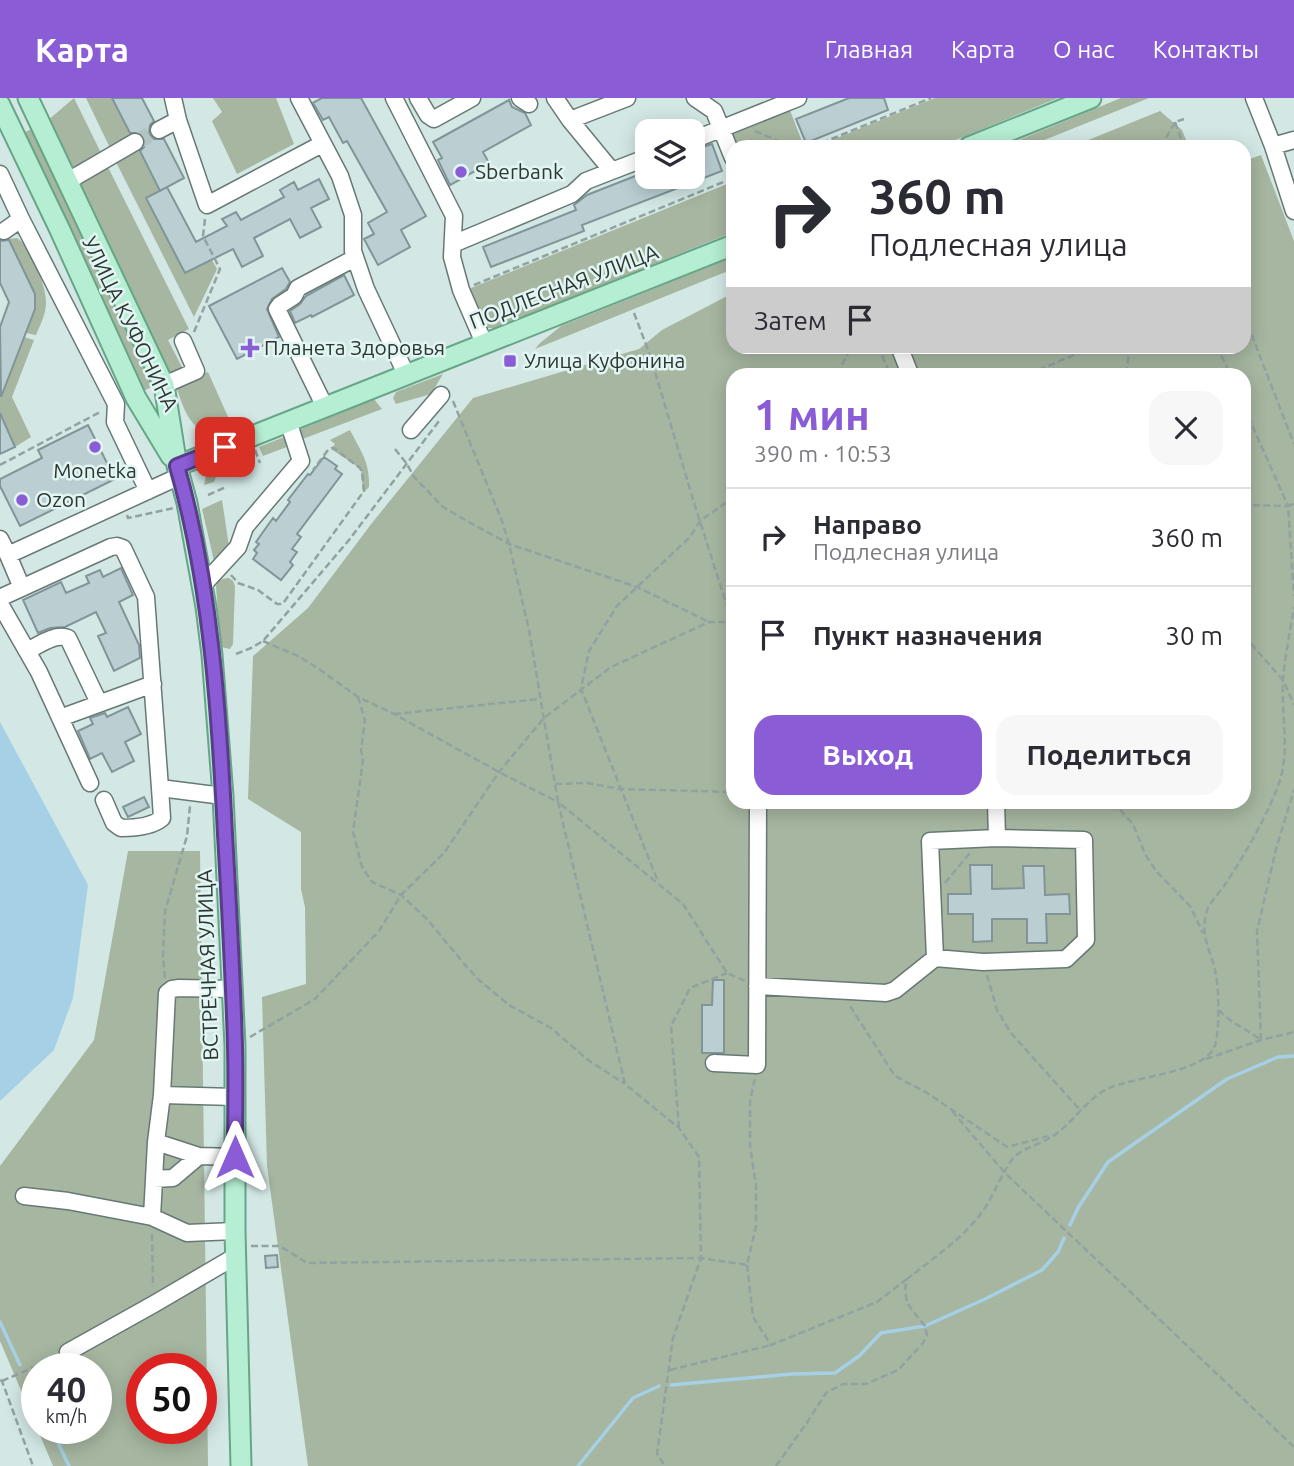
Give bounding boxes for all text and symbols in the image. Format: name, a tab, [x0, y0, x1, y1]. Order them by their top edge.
text: Карта	[35, 31, 129, 68]
text: Главная	[825, 36, 913, 63]
text: Карта	[951, 36, 1015, 63]
text: О нас	[1053, 36, 1115, 63]
text: Контакты	[1153, 36, 1259, 63]
map controls	[635, 119, 705, 189]
button: layers	[635, 119, 705, 189]
place label: Sberbank	[475, 159, 564, 183]
marker: Sberbank	[453, 164, 469, 180]
icon: right	[754, 168, 845, 259]
text: 360 m	[869, 168, 1006, 223]
text: Подлесная улица	[869, 226, 1128, 262]
street label: УЛИЦА КУФОНИНА	[78, 232, 184, 415]
street label: ПОДЛЕСНАЯ УЛИЦА	[466, 239, 662, 333]
icon: arrive	[841, 301, 879, 339]
text: Затем	[754, 306, 827, 335]
place label: Планета Здоровья	[264, 335, 445, 359]
marker: Планета Здоровья	[242, 340, 258, 356]
place label: Улица Куфонина	[524, 348, 685, 372]
marker: Улица Куфонина	[502, 353, 518, 369]
text: 1 мин	[754, 391, 870, 438]
button: close	[1149, 391, 1223, 465]
pin	[195, 417, 255, 477]
icon: arrive	[206, 428, 244, 466]
marker: Monetka	[87, 439, 103, 455]
text: 390 m · 10:53	[754, 441, 892, 466]
place label: Monetka	[53, 458, 137, 482]
place label: Ozon	[36, 487, 86, 511]
marker: Ozon	[14, 492, 30, 508]
text: Направо	[813, 510, 922, 539]
icon: right	[754, 518, 792, 556]
text: 360 m	[1151, 523, 1223, 552]
text: Подлесная улица	[813, 539, 999, 564]
icon: arrive	[754, 616, 792, 654]
text: Пункт назначения	[813, 621, 1043, 650]
text: 30 m	[1165, 621, 1223, 650]
button: Выход	[754, 715, 982, 795]
button: Поделиться	[996, 715, 1223, 795]
street label: ВСТРЕЧНАЯ УЛИЦА	[192, 869, 222, 1061]
position arrow	[198, 1120, 272, 1194]
speed limit sign: 50	[126, 1353, 217, 1444]
text: 40	[47, 1369, 86, 1409]
text: km/h	[46, 1406, 87, 1426]

